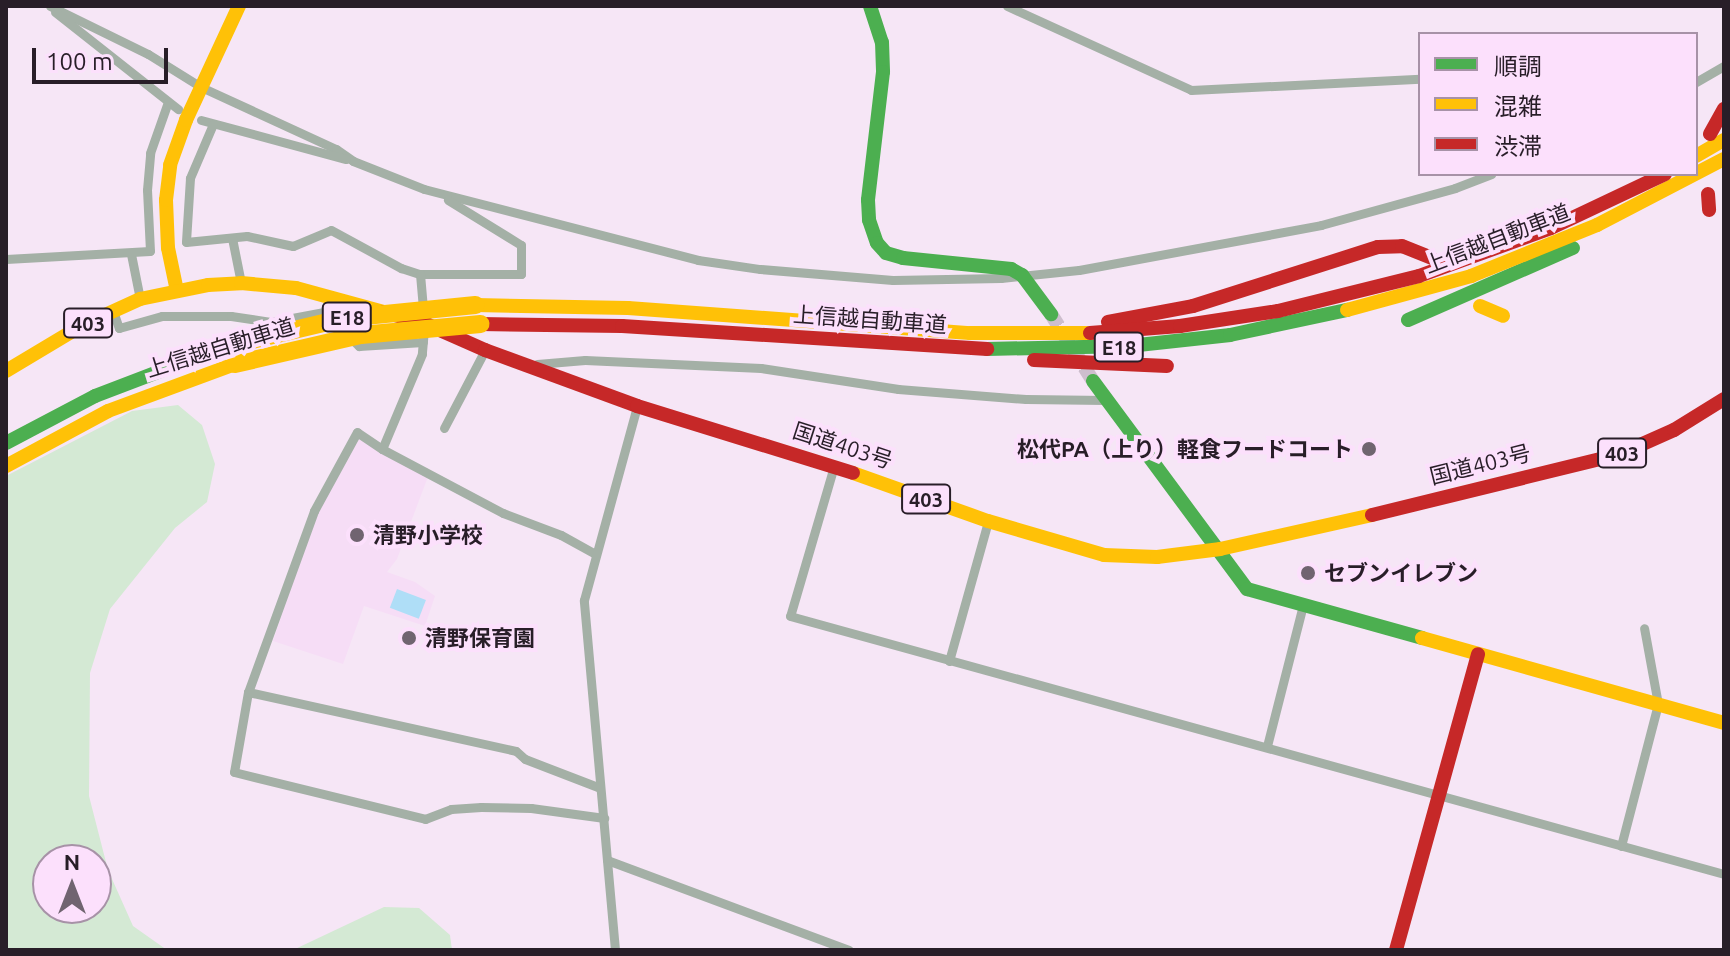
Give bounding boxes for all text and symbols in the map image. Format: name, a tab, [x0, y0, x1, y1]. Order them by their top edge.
scale bar	[36, 32, 172, 82]
legend	[1418, 32, 1698, 176]
text: 100 m	[46, 48, 113, 75]
text: 順調	[1494, 53, 1542, 80]
text: 混雑	[1494, 93, 1542, 120]
text: 渋滞	[1494, 133, 1542, 160]
street label: 上信越自動車道	[1420, 198, 1574, 278]
street label: 上信越自動車道	[792, 300, 948, 338]
road number: E18	[321, 301, 373, 333]
road number: 403	[62, 307, 114, 339]
street label: 上信越自動車道	[143, 312, 297, 382]
road number: E18	[1093, 331, 1145, 363]
street label: 国道403号	[790, 416, 896, 474]
place label: 松代PA（上り）軽食フードコート	[1017, 436, 1353, 462]
road number: 403	[1596, 437, 1648, 469]
street label: 国道403号	[1427, 439, 1533, 489]
marker: 松代PA（上り）軽食フードコート	[1360, 440, 1378, 458]
road number: 403	[900, 483, 952, 515]
place label: 清野小学校	[373, 522, 483, 548]
marker: 清野小学校	[348, 526, 366, 544]
place label: セブンイレブン	[1324, 560, 1478, 586]
marker: セブンイレブン	[1299, 564, 1317, 582]
place label: 清野保育園	[425, 625, 535, 651]
marker: 清野保育園	[400, 629, 418, 647]
north arrow	[32, 844, 112, 924]
text: N	[64, 849, 80, 874]

